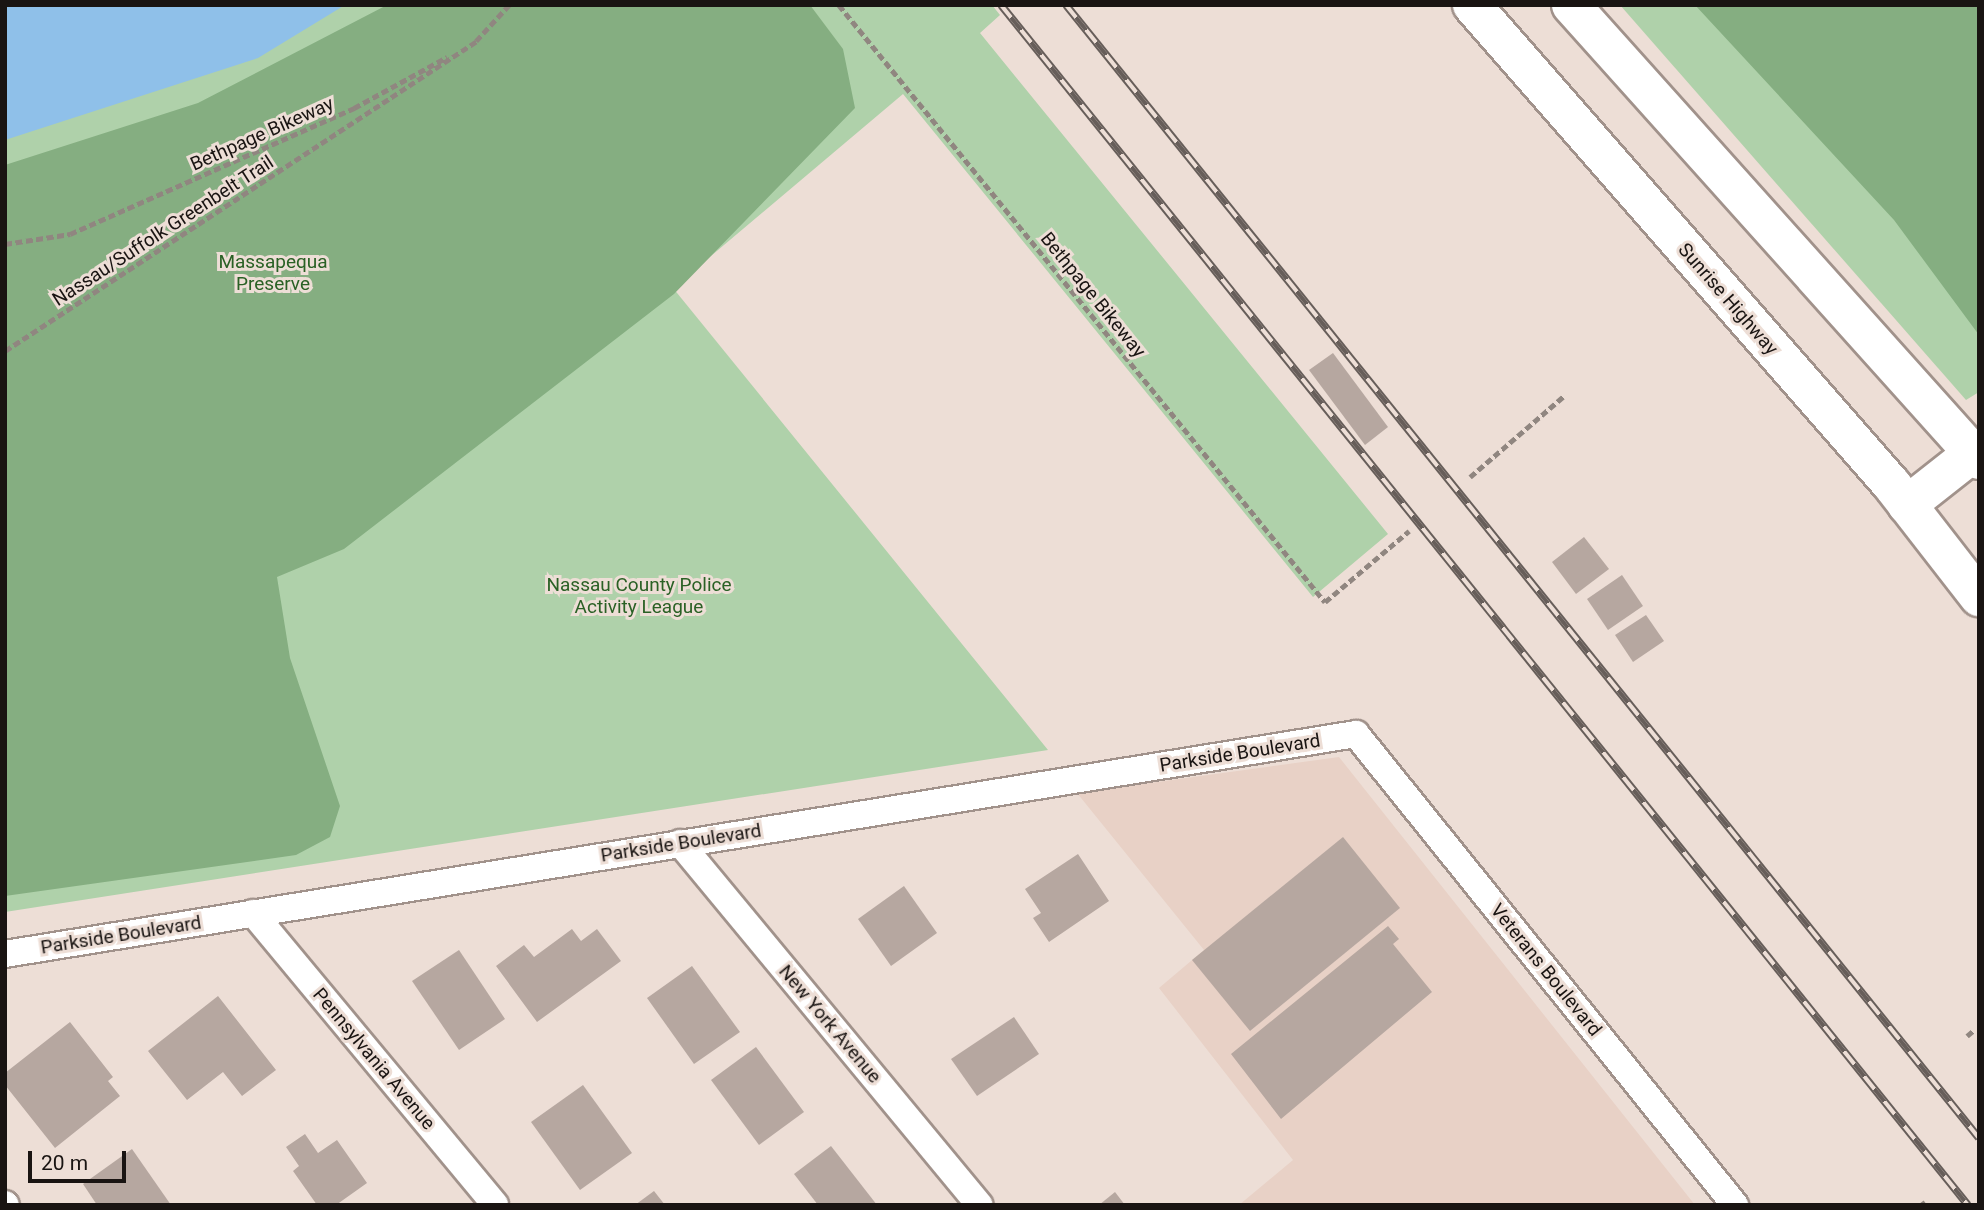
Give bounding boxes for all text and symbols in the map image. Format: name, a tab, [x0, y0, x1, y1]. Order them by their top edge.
street label: Bethpage Bikeway	[187, 92, 337, 176]
street label: Nassau/Suffolk Greenbelt Trail	[48, 151, 278, 311]
street label: Bethpage Bikeway	[1036, 228, 1150, 362]
street label: Sunrise Highway	[1673, 238, 1783, 360]
park label: Massapequa Preserve	[218, 251, 328, 295]
park label: Nassau County Police Activity League	[546, 574, 732, 618]
street label: Parkside Boulevard	[1158, 729, 1322, 777]
street label: Parkside Boulevard	[599, 819, 763, 867]
street label: Veterans Boulevard	[1486, 899, 1606, 1041]
street label: Parkside Boulevard	[39, 911, 203, 959]
street label: New York Avenue	[774, 960, 886, 1088]
street label: Pennsylvania Avenue	[308, 983, 440, 1135]
scale bar	[32, 1136, 130, 1180]
text: 20 m	[41, 1151, 88, 1175]

